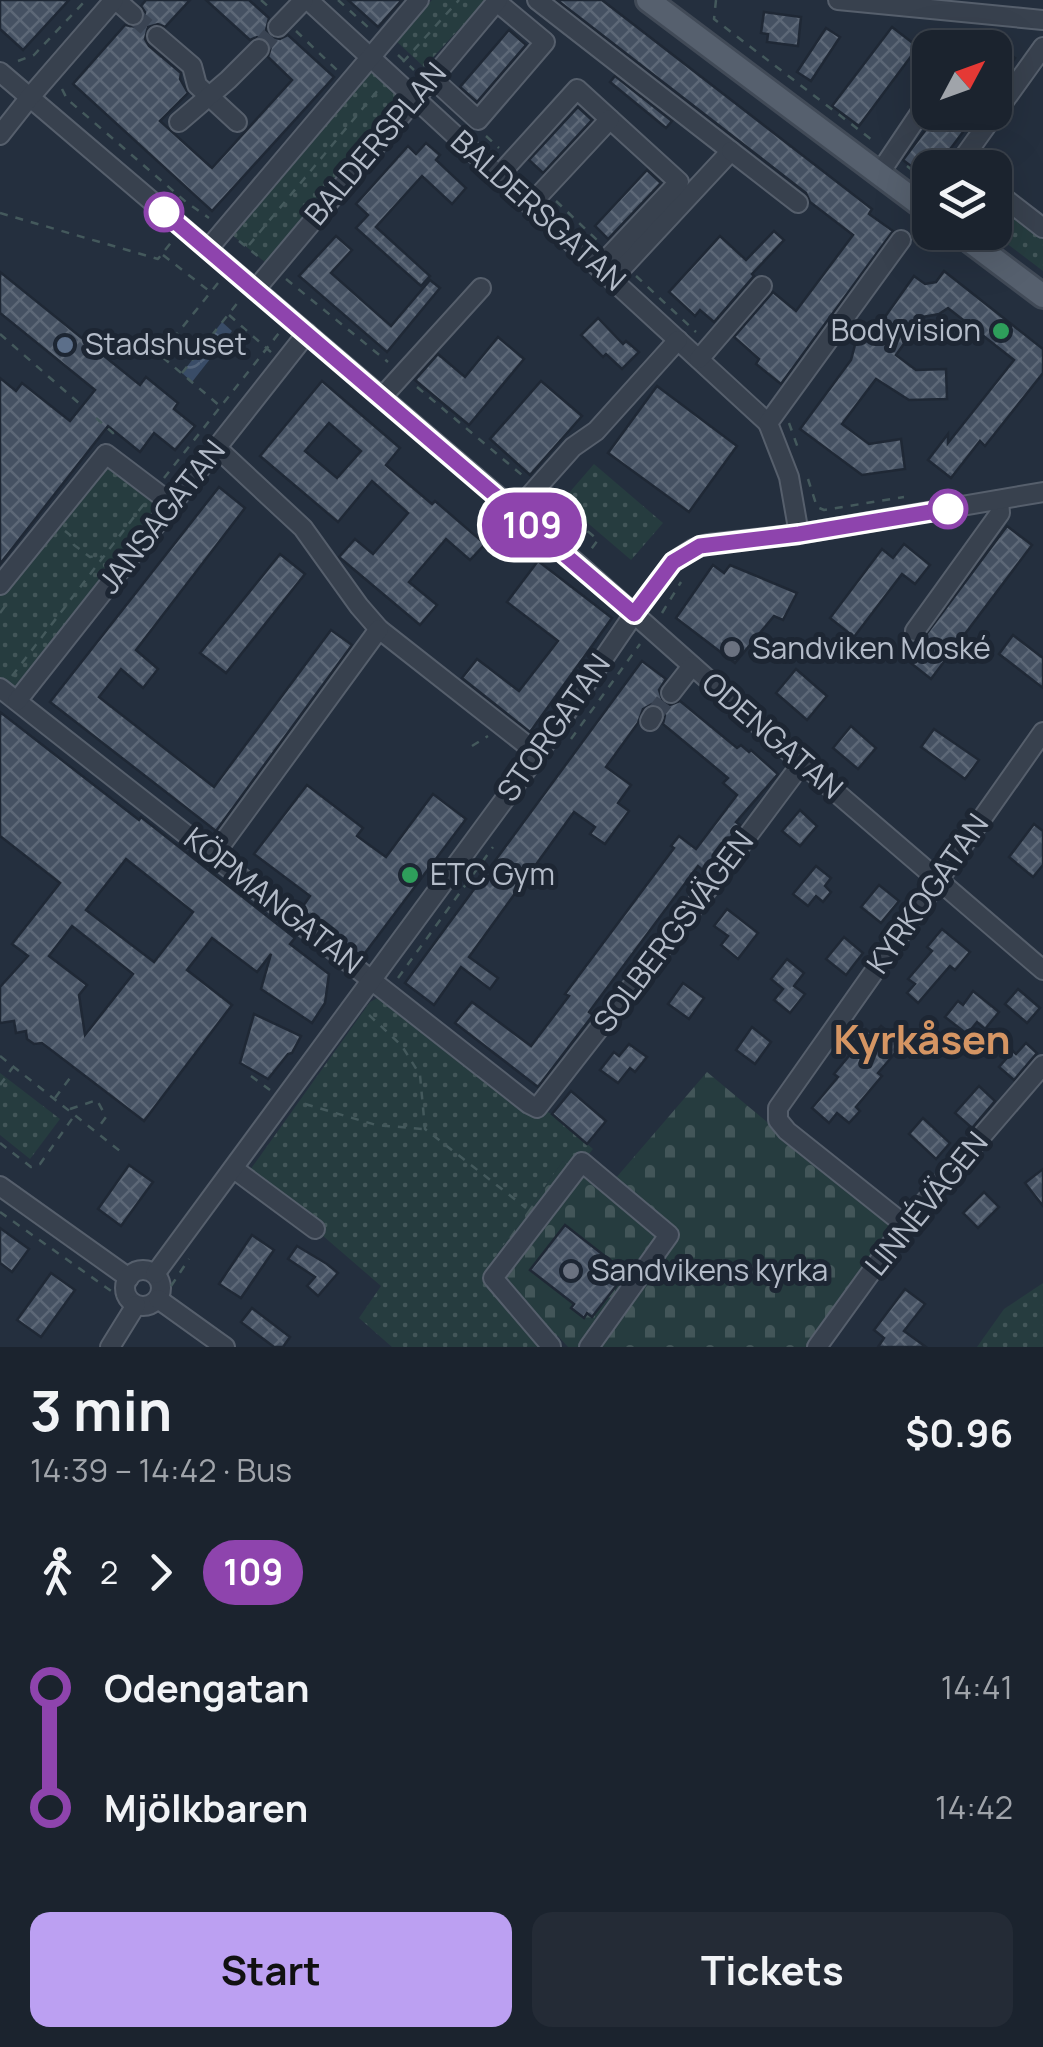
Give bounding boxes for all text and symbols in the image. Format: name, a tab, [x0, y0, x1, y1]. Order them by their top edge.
north arrow	[912, 30, 1012, 130]
map controls	[912, 30, 1012, 250]
street label: BALDERSPLAN	[295, 53, 455, 233]
street label: BALDERSGATAN	[443, 120, 635, 299]
button: layers	[912, 150, 1012, 250]
unlabelled marker	[145, 193, 183, 231]
place label: Bodyvision	[831, 309, 981, 350]
marker: Bodyvision	[990, 320, 1012, 342]
place label: Stadshuset	[85, 323, 247, 364]
marker: Stadshuset	[54, 334, 76, 356]
street label: JANSAGATAN	[88, 431, 234, 601]
unlabelled marker	[929, 490, 967, 528]
line badge: 109	[474, 492, 590, 558]
text: 109	[502, 501, 562, 549]
place label: Sandviken Moské	[752, 627, 991, 668]
marker: Sandviken Moské	[721, 638, 743, 660]
street label: STORGATAN	[487, 645, 619, 809]
street label: ODENGATAN	[694, 662, 852, 807]
street label: KYRKOGATAN	[856, 805, 997, 981]
street label: KÖPMANGATAN	[176, 817, 372, 982]
street label: SOLBERGSVÄGEN	[584, 822, 762, 1040]
place label: ETC Gym	[430, 853, 555, 894]
marker: ETC Gym	[399, 864, 421, 886]
district label: Kyrkåsen	[833, 1011, 1011, 1066]
street label: LINNÉVÄGEN	[855, 1123, 996, 1283]
place label: Sandvikens kyrka	[591, 1249, 828, 1290]
marker: Sandvikens kyrka	[560, 1260, 582, 1282]
text: 3 min	[30, 1372, 172, 1448]
text: $0.96	[905, 1406, 1013, 1458]
text: 14:39 – 14:42 · Bus	[30, 1448, 292, 1492]
icon: walk	[30, 1545, 85, 1600]
icon: forward	[133, 1545, 188, 1600]
text: 109	[223, 1548, 283, 1596]
text: 2	[100, 1550, 118, 1594]
text: Odengatan	[104, 1661, 309, 1713]
text: 14:41	[941, 1665, 1013, 1709]
text: Mjölkbaren	[104, 1781, 308, 1833]
text: 14:42	[935, 1785, 1013, 1829]
button: Start	[30, 1912, 512, 2027]
button: Tickets	[532, 1912, 1013, 2027]

